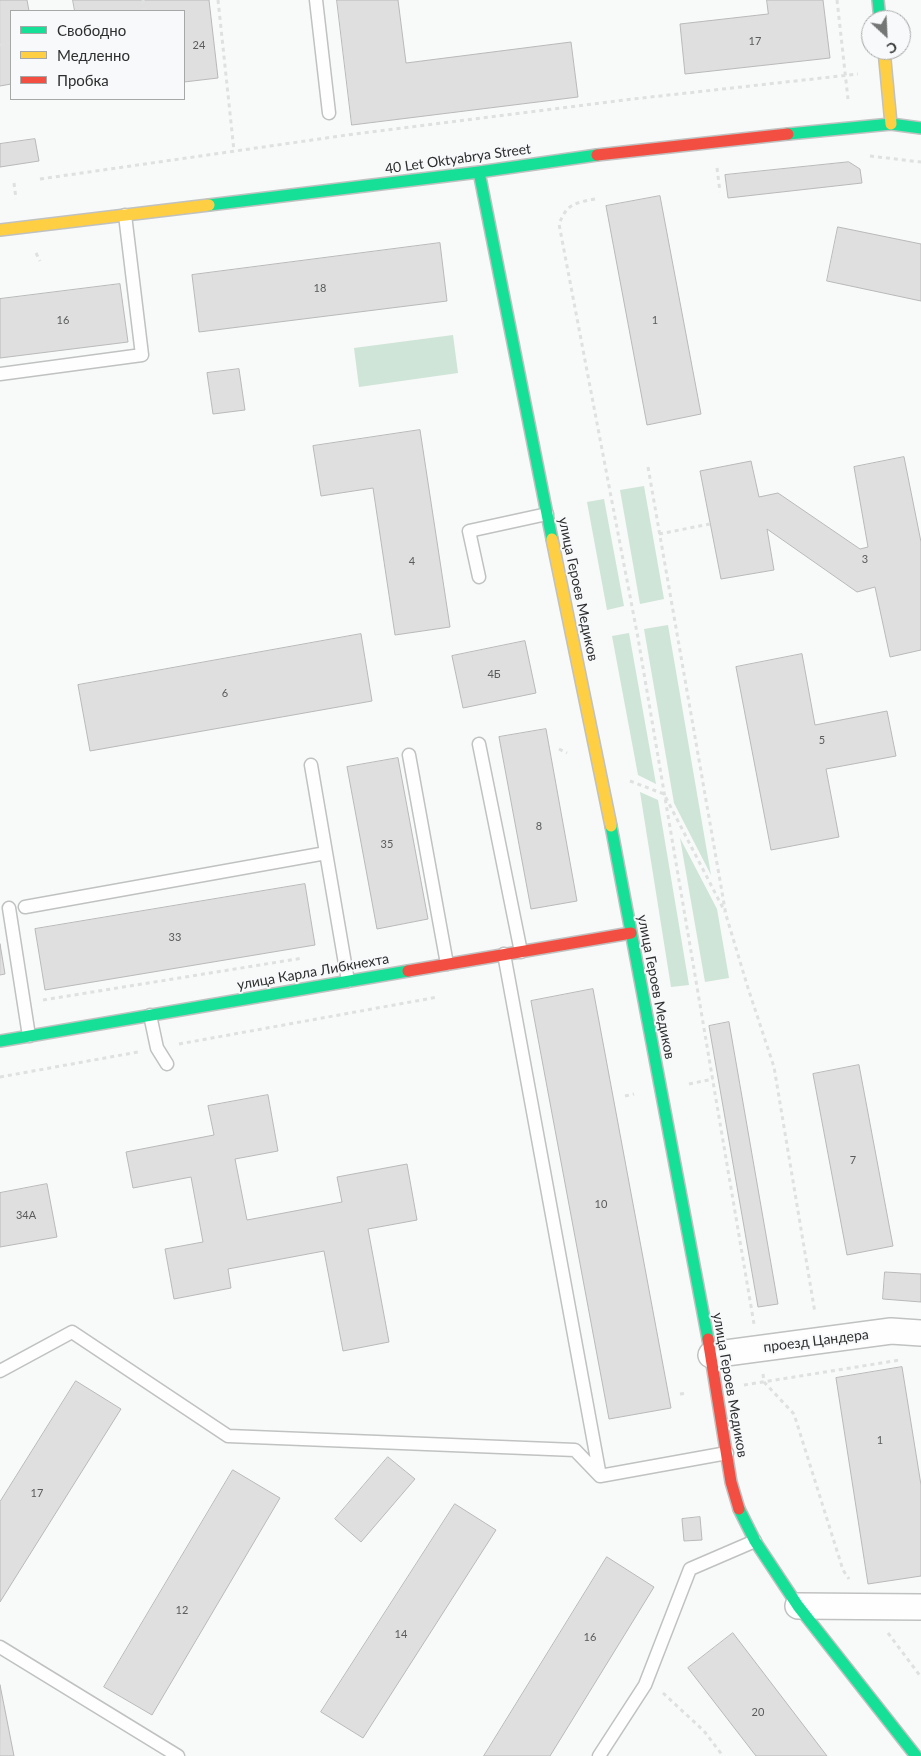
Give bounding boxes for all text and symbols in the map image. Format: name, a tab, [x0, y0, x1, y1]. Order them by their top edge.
legend	[10, 10, 185, 100]
north arrow	[861, 10, 911, 60]
text: Свободно	[57, 21, 126, 39]
house number: 17	[749, 34, 761, 48]
house number: 24	[193, 38, 205, 52]
text: С	[884, 38, 900, 58]
text: Медленно	[57, 46, 130, 64]
text: Пробка	[57, 71, 109, 89]
street label: 40 Let Oktyabrya Street	[384, 140, 532, 178]
house number: 18	[314, 281, 326, 295]
house number: 16	[57, 313, 69, 327]
house number: 1	[652, 313, 658, 327]
street label: улица Героев Медиков	[555, 516, 601, 662]
house number: 3	[862, 552, 868, 566]
house number: 4	[409, 554, 415, 568]
house number: 4Б	[487, 667, 501, 681]
house number: 6	[222, 686, 228, 700]
house number: 5	[819, 733, 825, 747]
house number: 8	[536, 819, 542, 833]
house number: 35	[381, 837, 393, 851]
street label: улица Героев Медиков	[634, 913, 678, 1061]
house number: 33	[169, 930, 181, 944]
street label: улица Карла Либкнехта	[236, 950, 390, 994]
house number: 7	[850, 1153, 856, 1167]
house number: 10	[595, 1197, 607, 1211]
house number: 34А	[16, 1208, 36, 1222]
street label: улица Героев Медиков	[709, 1311, 751, 1459]
street label: проезд Цандера	[762, 1326, 870, 1356]
house number: 1	[877, 1433, 883, 1447]
house number: 17	[31, 1486, 43, 1500]
house number: 12	[176, 1603, 188, 1617]
house number: 14	[395, 1627, 407, 1641]
house number: 16	[584, 1630, 596, 1644]
house number: 20	[752, 1705, 764, 1719]

